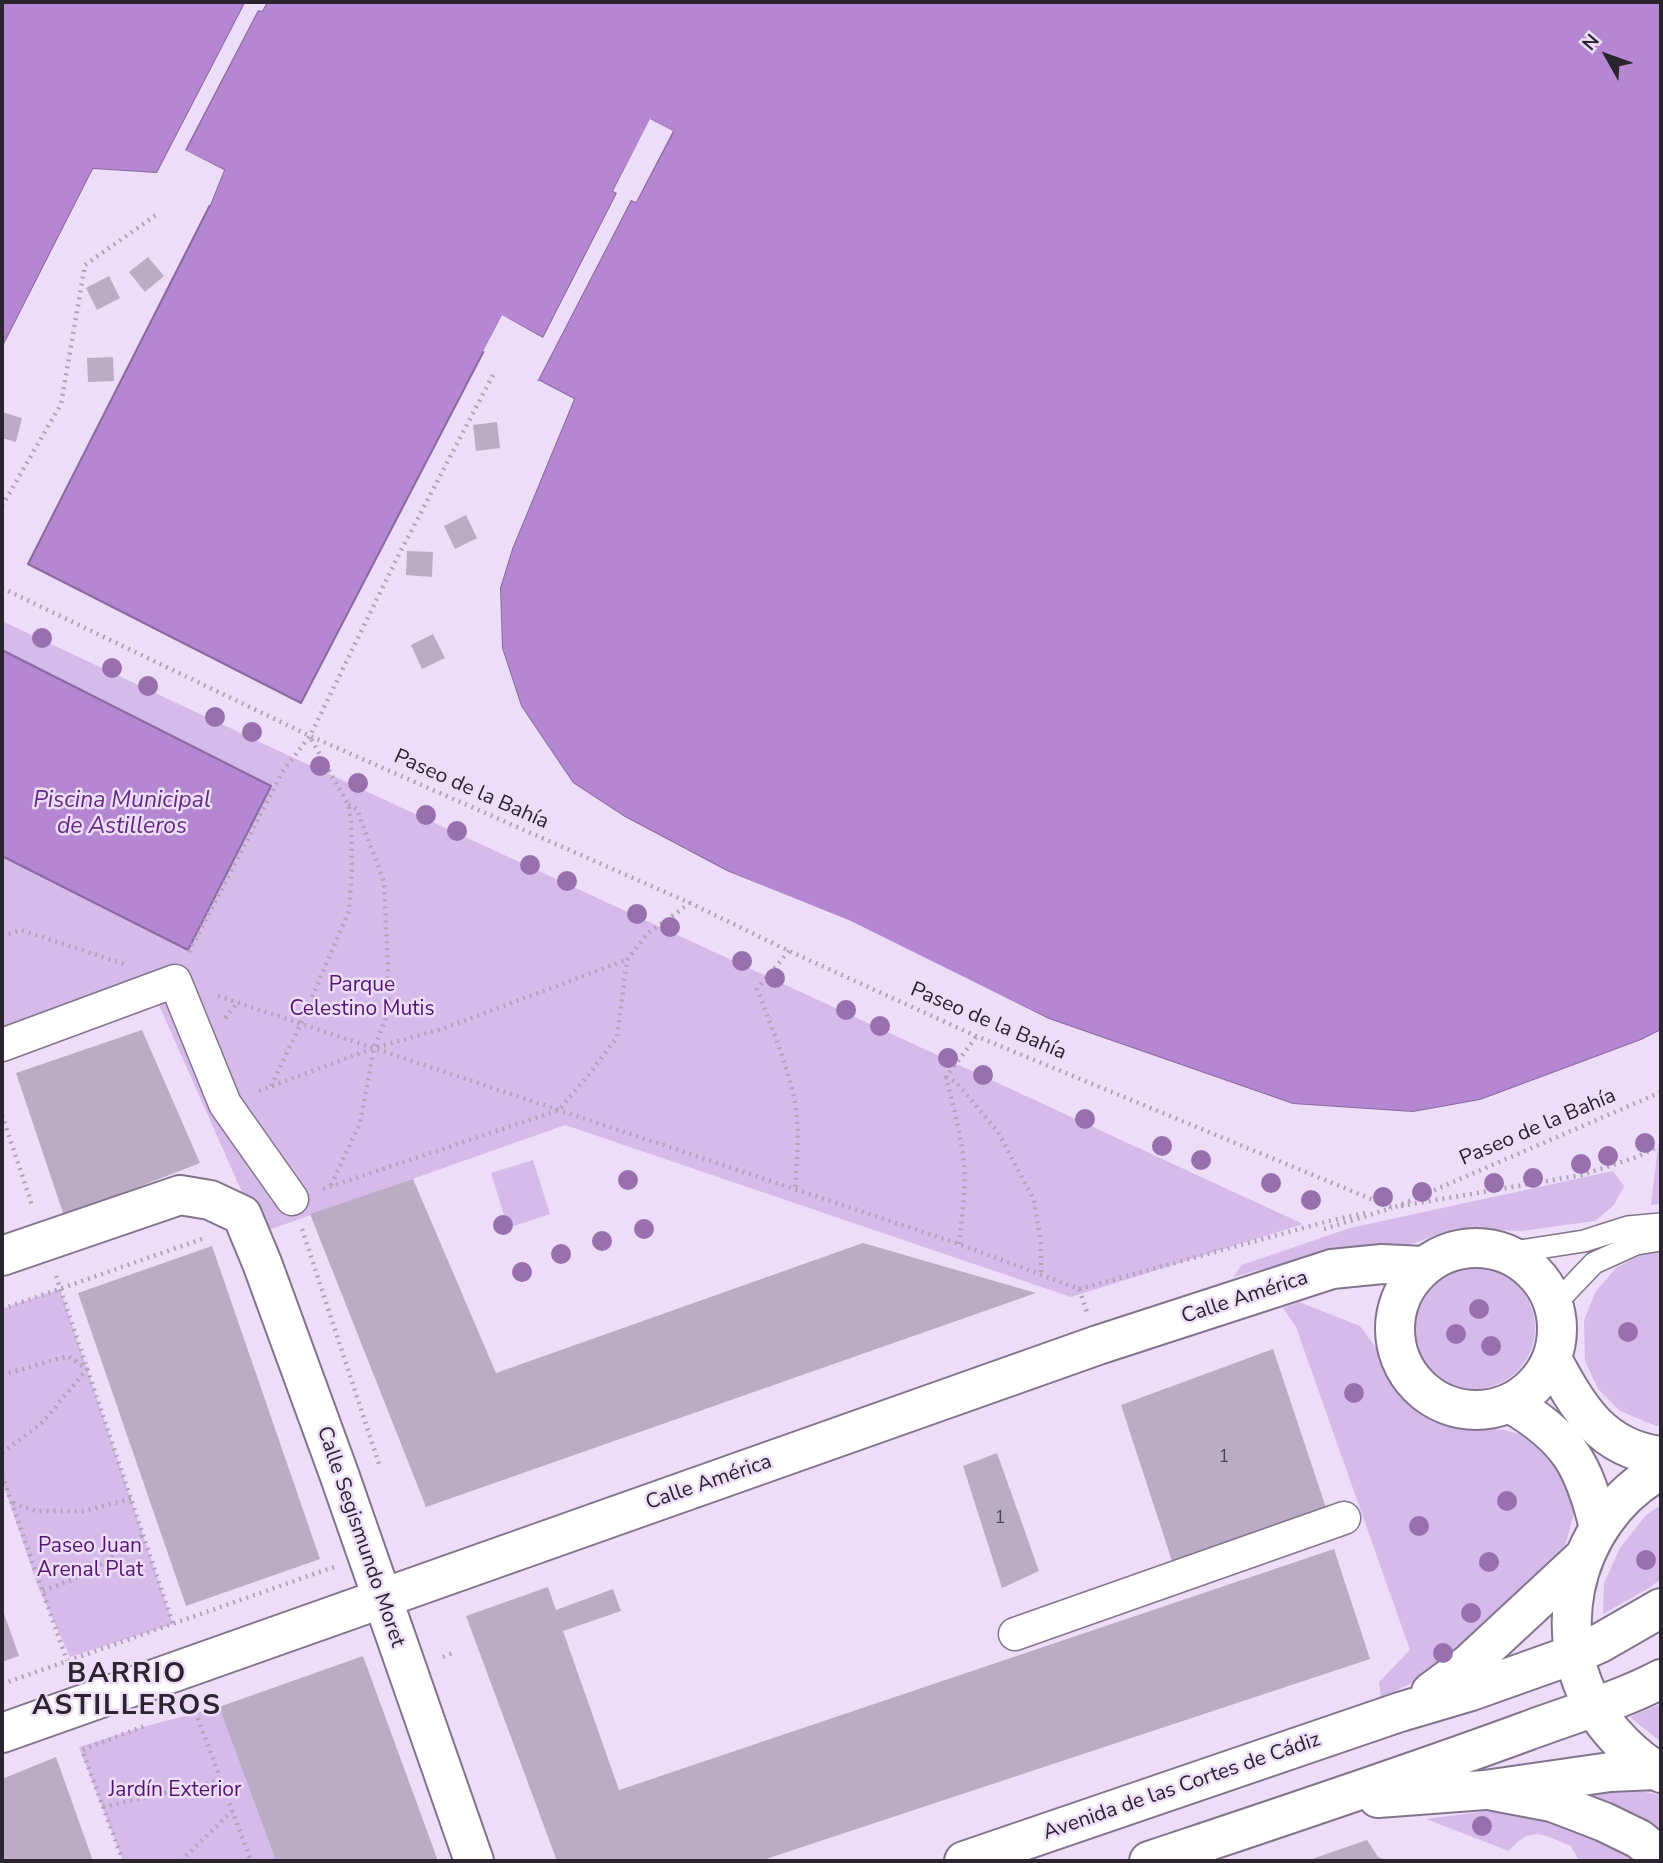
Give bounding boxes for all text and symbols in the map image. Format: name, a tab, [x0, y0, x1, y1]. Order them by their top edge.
north arrow	[1572, 21, 1642, 91]
text: N	[1576, 29, 1605, 56]
street label: Paseo de la Bahía	[390, 745, 552, 835]
water label: Piscina Municipal de Astilleros	[33, 787, 211, 841]
park label: Parque Celestino Mutis	[289, 973, 435, 1023]
street label: Paseo de la Bahía	[906, 978, 1070, 1066]
street label: Paseo de la Bahía	[1456, 1084, 1620, 1172]
street label: Calle América	[1179, 1266, 1311, 1330]
street label: Calle Segismundo Moret	[310, 1423, 410, 1651]
house number: 1	[1219, 1447, 1229, 1469]
street label: Calle América	[643, 1450, 775, 1516]
house number: 1	[995, 1508, 1005, 1530]
park label: Paseo Juan Arenal Plat	[37, 1534, 143, 1584]
district label: BARRIO ASTILLEROS	[33, 1658, 221, 1724]
street label: Avenida de las Cortes de Cádiz	[1040, 1728, 1324, 1846]
park label: Jardín Exterior	[108, 1778, 242, 1804]

